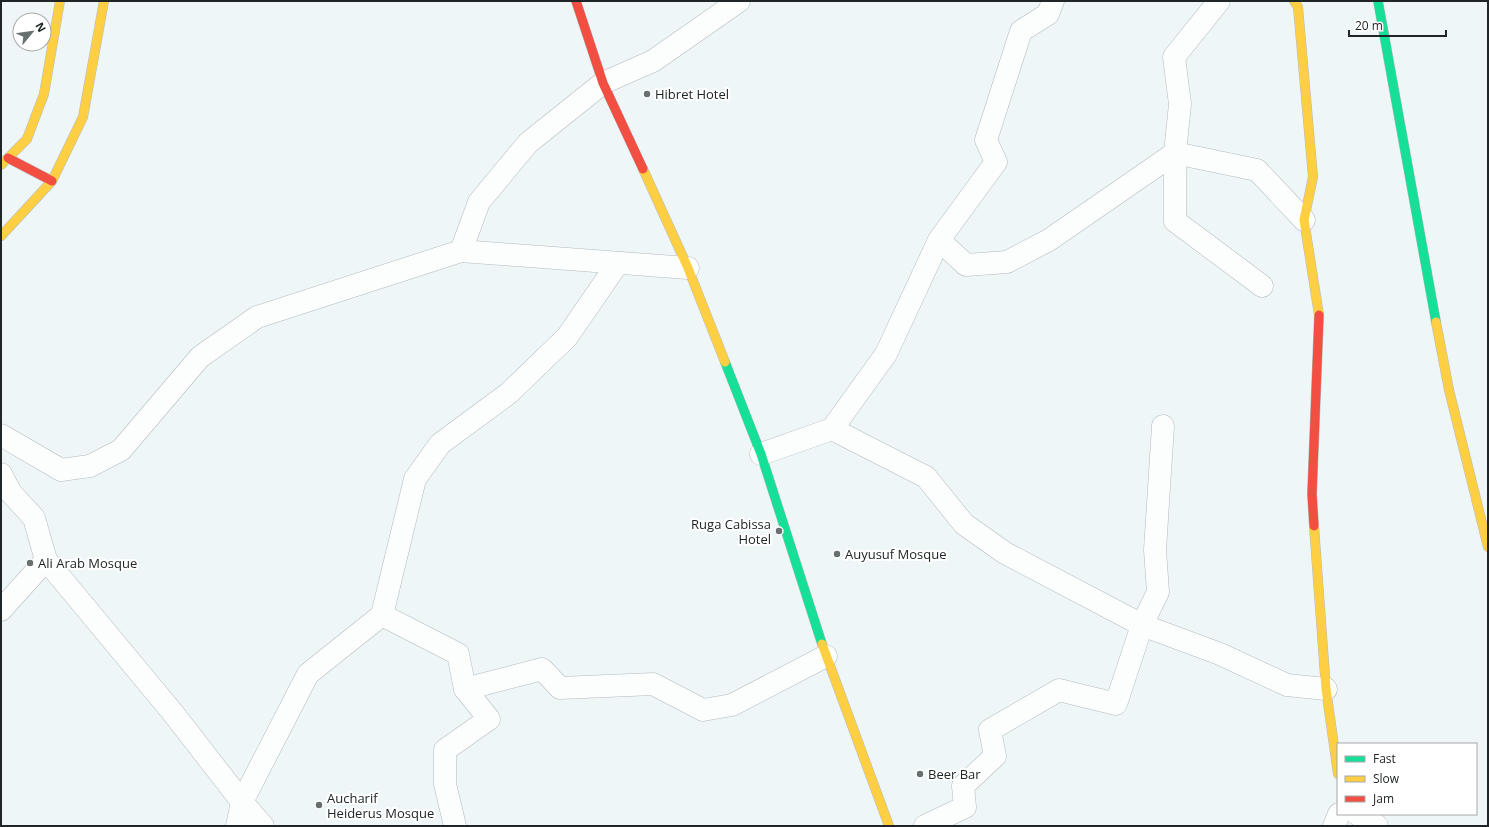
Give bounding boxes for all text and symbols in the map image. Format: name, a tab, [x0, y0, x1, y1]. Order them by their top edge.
north arrow	[12, 12, 52, 52]
scale bar	[1349, 12, 1446, 38]
text: 20 m	[1355, 17, 1383, 34]
text: N	[32, 19, 50, 34]
place label: Hibret Hotel	[655, 85, 729, 103]
marker: Hibret Hotel	[642, 89, 652, 99]
place label: Ruga Cabissa Hotel	[691, 515, 771, 548]
marker: Ruga Cabissa Hotel	[774, 526, 784, 536]
place label: Auyusuf Mosque	[845, 545, 947, 563]
marker: Auyusuf Mosque	[832, 549, 842, 559]
place label: Ali Arab Mosque	[38, 554, 137, 572]
marker: Ali Arab Mosque	[25, 558, 35, 568]
legend	[1337, 743, 1477, 815]
text: Fast	[1373, 750, 1396, 767]
place label: Beer Bar	[928, 765, 981, 783]
marker: Beer Bar	[915, 769, 925, 779]
text: Slow	[1373, 770, 1400, 787]
place label: Aucharif Heiderus Mosque	[327, 789, 434, 822]
text: Jam	[1372, 790, 1394, 807]
marker: Aucharif Heiderus Mosque	[314, 800, 324, 810]

